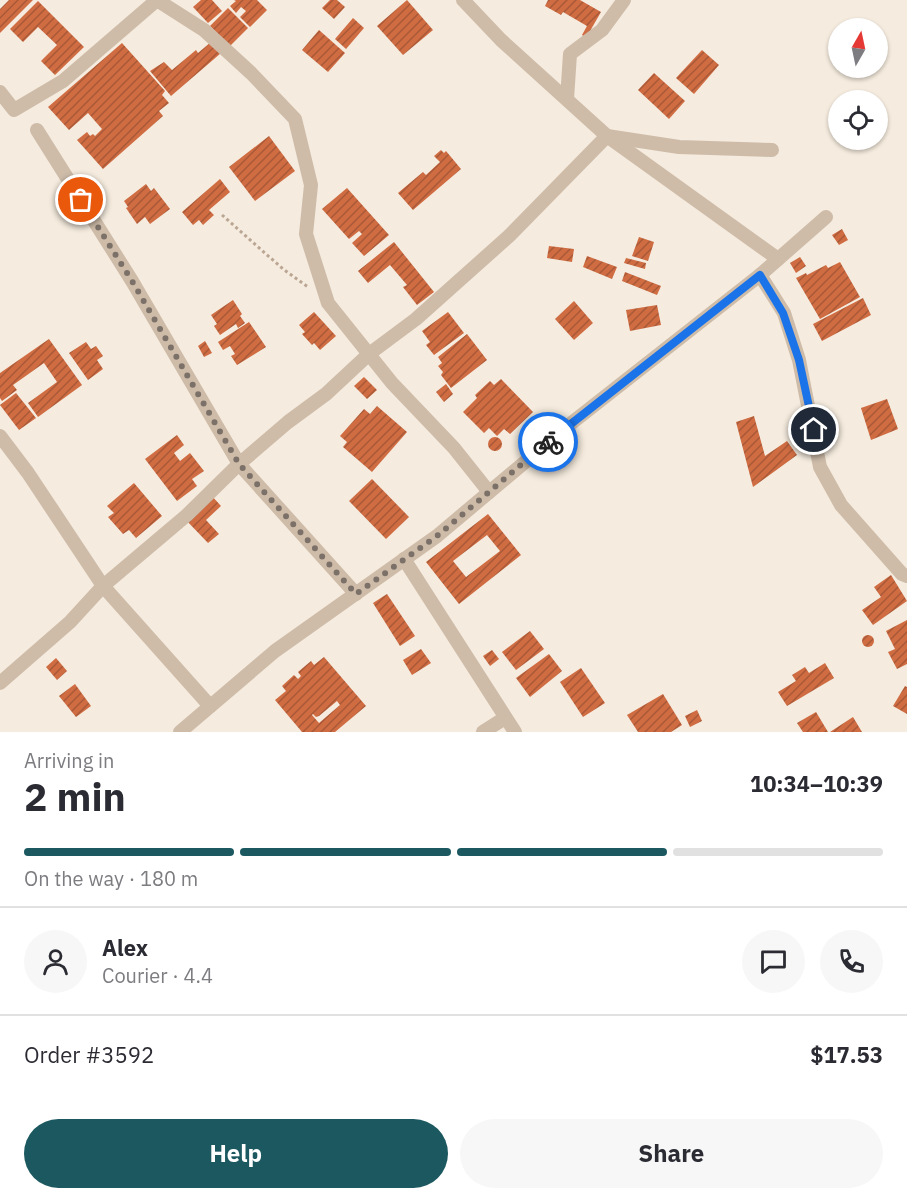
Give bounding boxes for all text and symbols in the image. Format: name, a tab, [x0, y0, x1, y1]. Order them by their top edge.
north arrow	[828, 18, 888, 78]
map controls	[828, 18, 888, 150]
button: locate	[828, 90, 888, 150]
pin	[55, 174, 106, 225]
icon: bag	[64, 183, 97, 216]
pin	[788, 404, 839, 455]
courier	[518, 412, 578, 472]
icon: home	[797, 413, 830, 446]
icon: bike	[532, 426, 565, 459]
text: Arriving in	[24, 747, 114, 774]
text: 10:34–10:39	[750, 769, 883, 798]
text: 2 min	[24, 771, 126, 822]
text: On the way · 180 m	[24, 865, 198, 892]
button: person	[24, 930, 87, 993]
button: chat	[742, 930, 805, 993]
button: phone	[820, 930, 883, 993]
text: Alex	[102, 933, 148, 962]
text: Courier · 4.4	[102, 962, 213, 989]
text: Order #3592	[24, 1040, 154, 1069]
text: $17.53	[810, 1040, 883, 1069]
button: Help	[24, 1119, 448, 1188]
button: Share	[460, 1119, 883, 1188]

